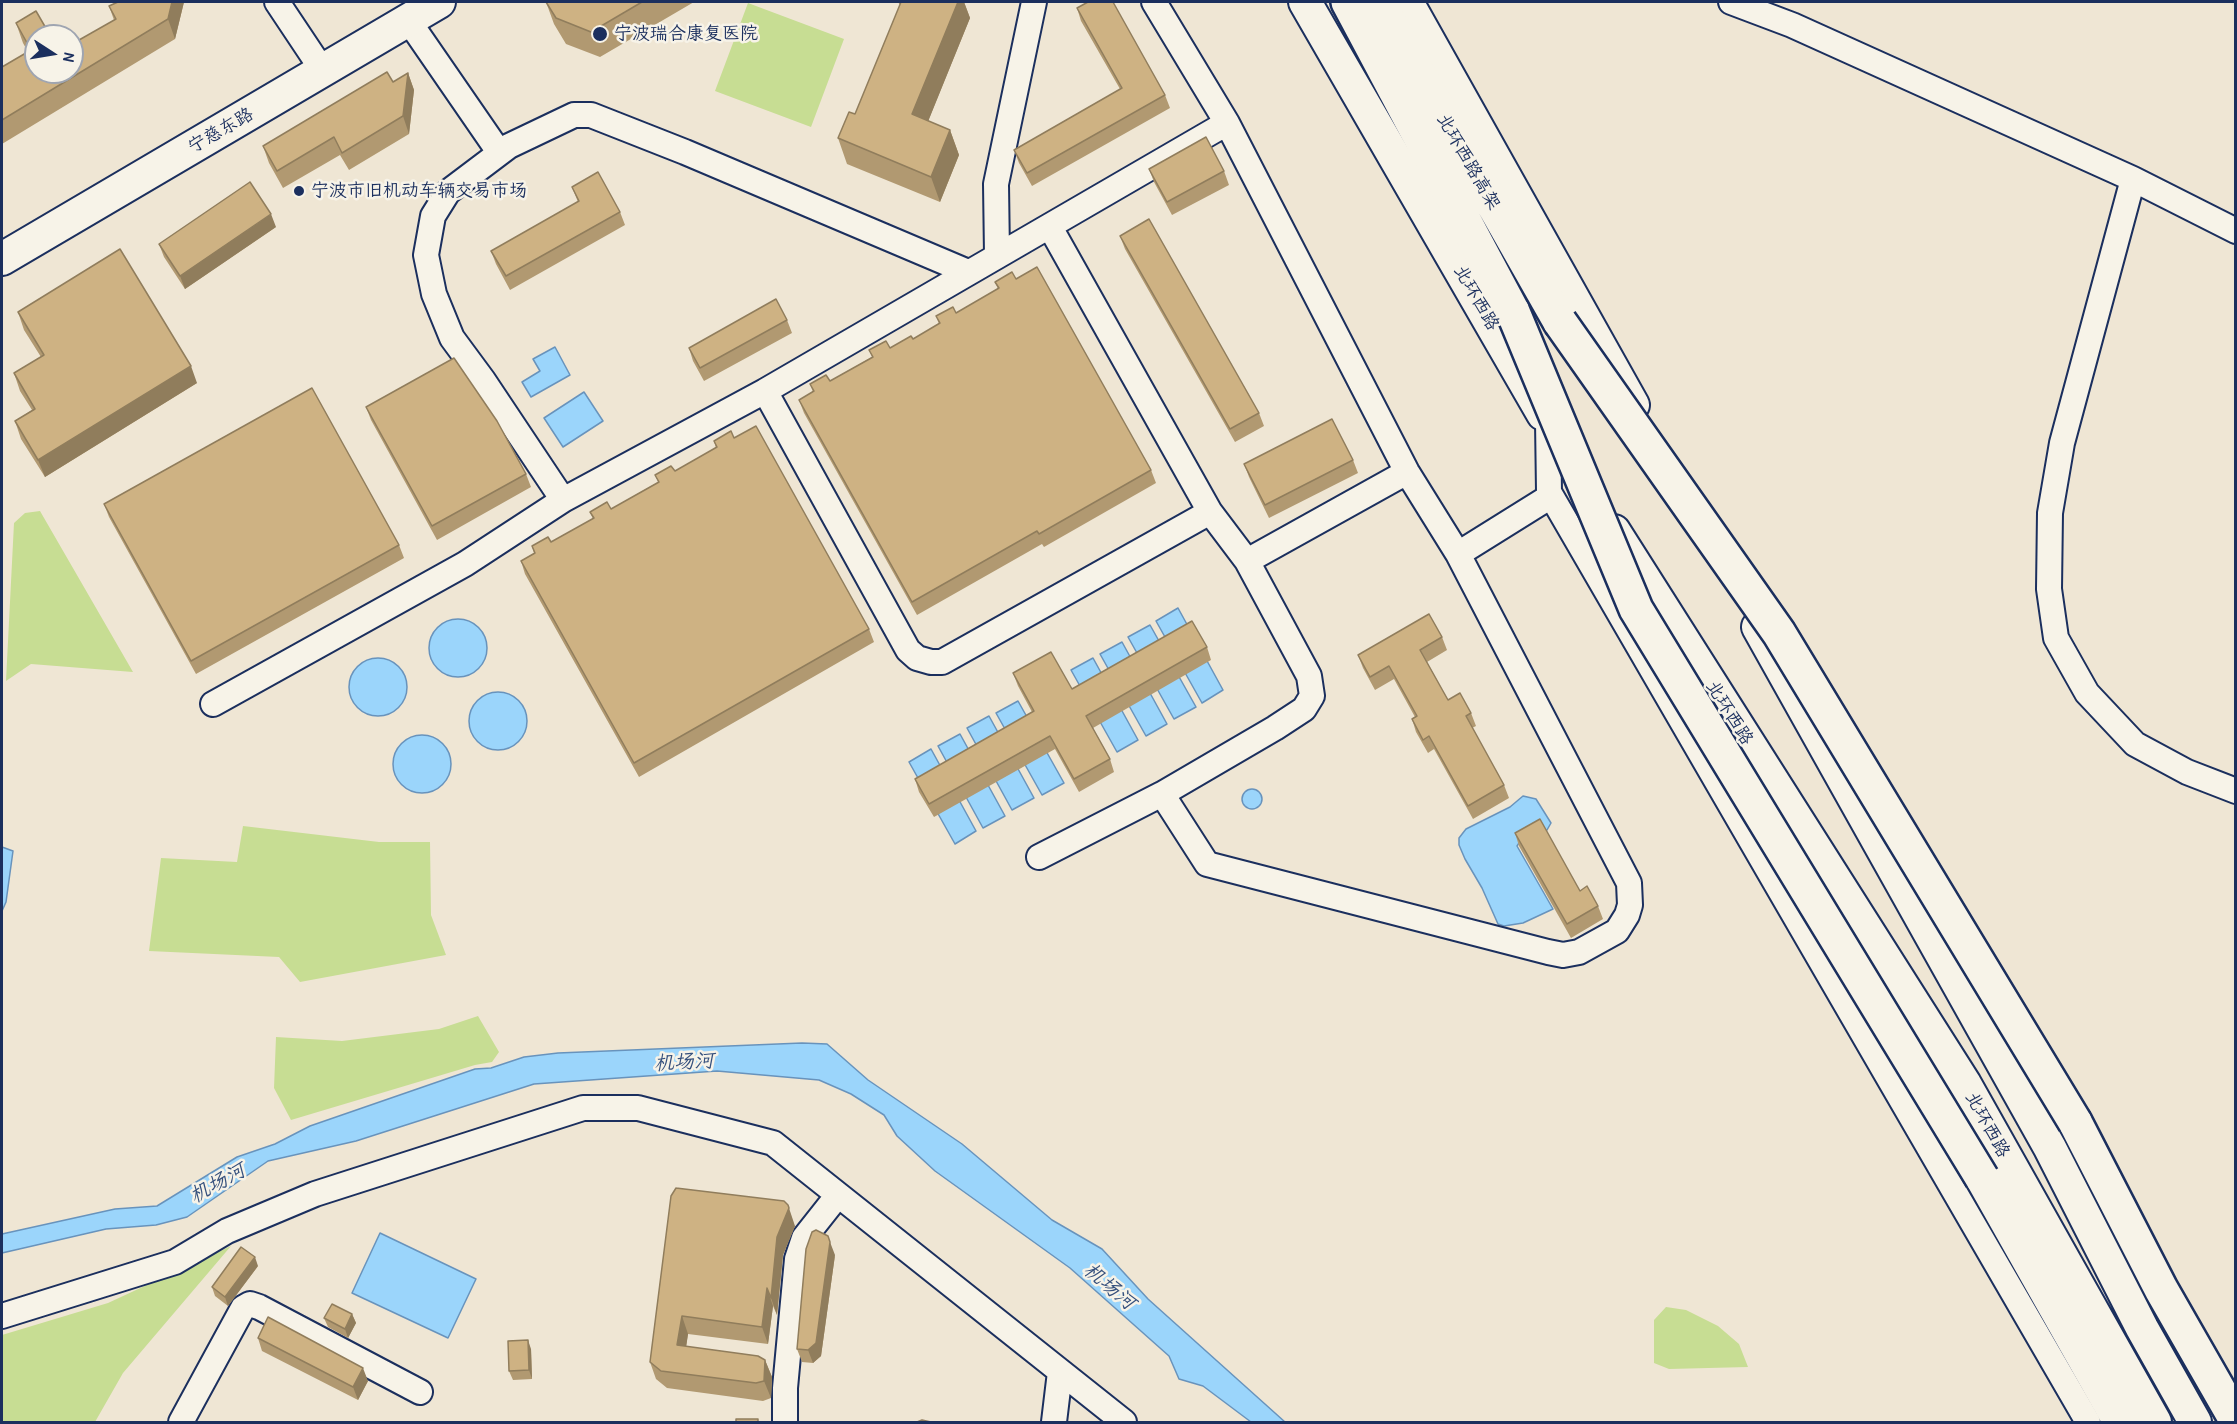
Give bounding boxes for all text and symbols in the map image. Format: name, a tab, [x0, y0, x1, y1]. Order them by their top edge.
place label: 宁波瑞合康复医院	[614, 23, 758, 45]
north arrow	[24, 24, 84, 84]
marker: 宁波瑞合康复医院	[591, 25, 609, 43]
text: N	[58, 51, 81, 64]
street label: 宁慈东路	[184, 104, 258, 158]
street label: 北环西路高架	[1432, 110, 1504, 214]
place label: 宁波市旧机动车辆交易市场	[311, 180, 527, 202]
marker: 宁波市旧机动车辆交易市场	[292, 184, 306, 198]
street label: 北环西路	[1449, 261, 1503, 335]
street label: 北环西路	[1701, 677, 1757, 749]
water label: 机场河	[653, 1049, 715, 1077]
street label: 北环西路	[1960, 1088, 2014, 1162]
water label: 机场河	[186, 1159, 250, 1209]
water label: 机场河	[1078, 1259, 1140, 1315]

